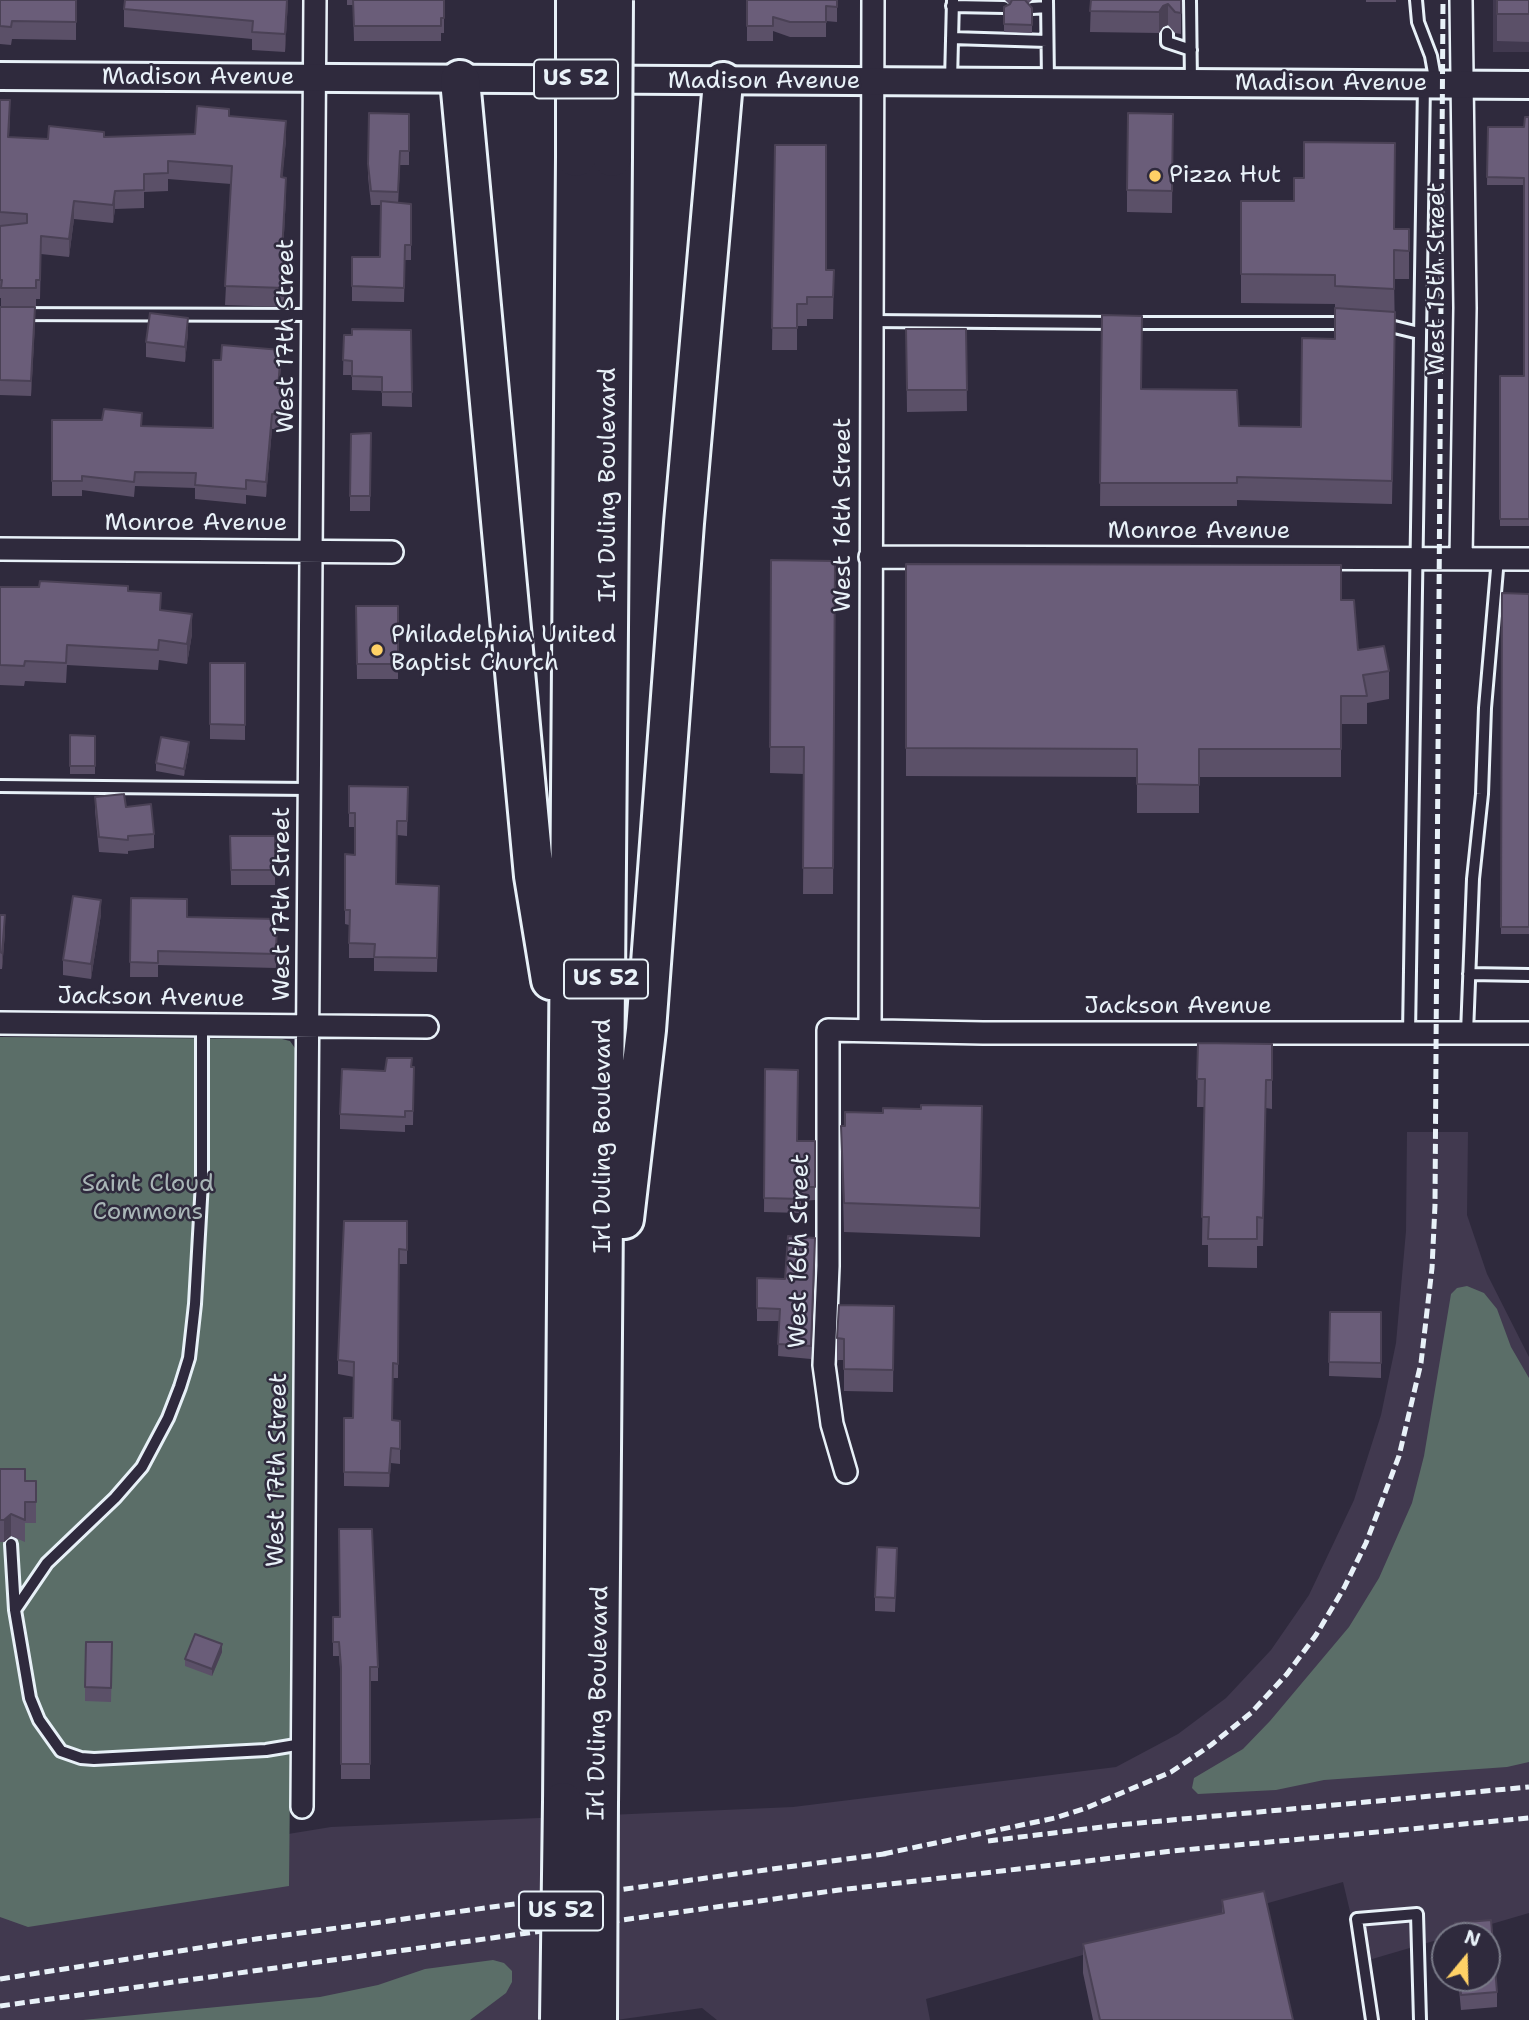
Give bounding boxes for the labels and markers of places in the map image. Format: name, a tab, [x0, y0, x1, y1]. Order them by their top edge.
place label: Pizza Hut	[1169, 162, 1281, 190]
marker: Pizza Hut	[1147, 168, 1163, 184]
place label: Philadelphia United Baptist Church	[391, 622, 616, 678]
marker: Philadelphia United Baptist Church	[369, 642, 385, 658]

